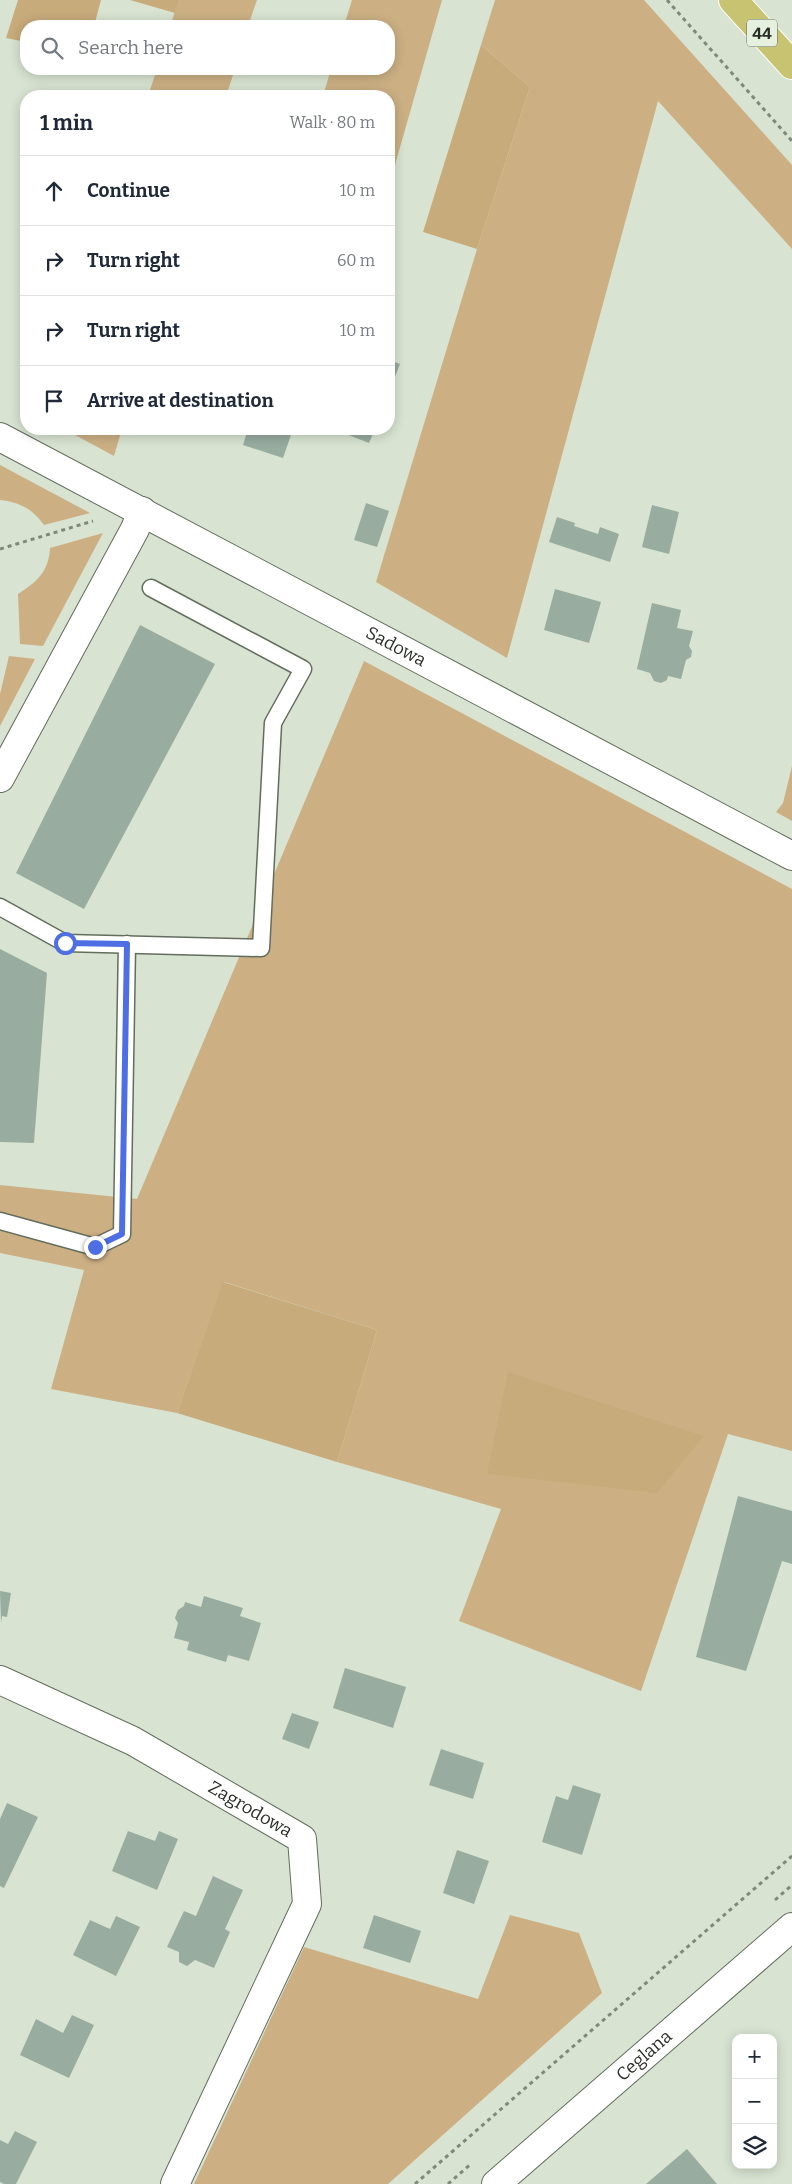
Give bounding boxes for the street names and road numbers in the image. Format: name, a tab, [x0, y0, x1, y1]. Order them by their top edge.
road number: 44	[747, 19, 777, 46]
street label: Sadowa	[362, 622, 430, 671]
street label: Zagrodowa	[204, 1776, 296, 1842]
street label: Ceglana	[612, 2025, 677, 2086]

